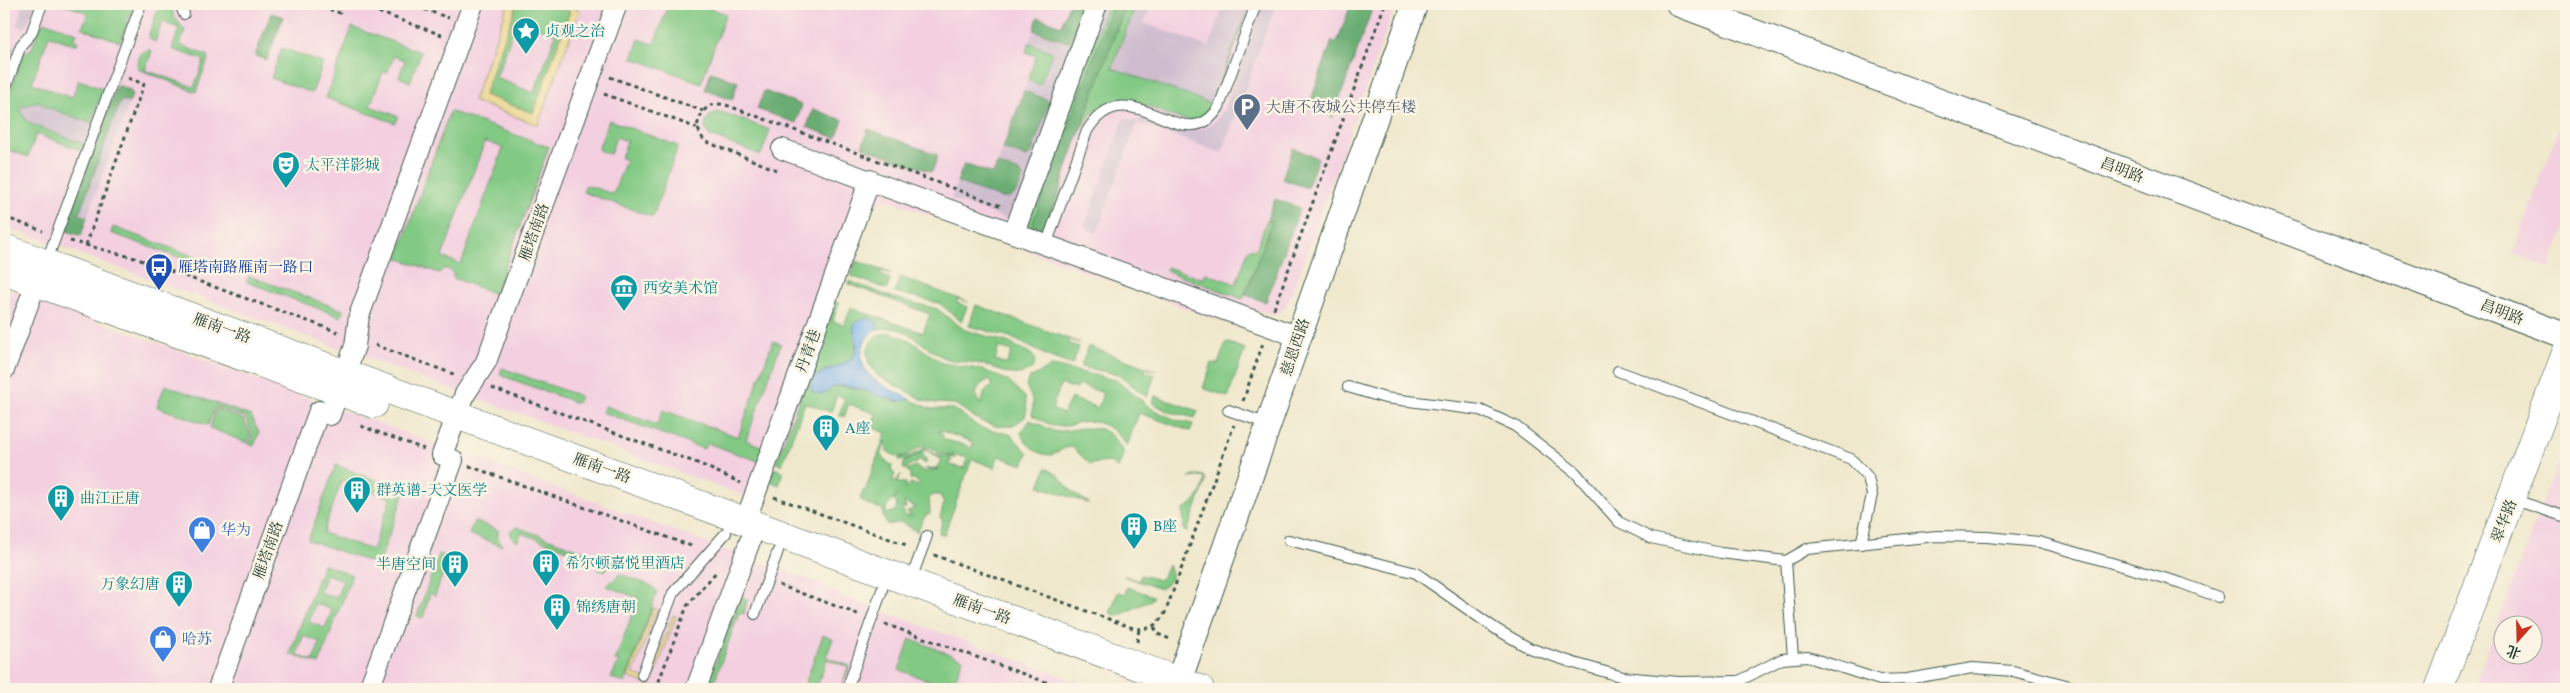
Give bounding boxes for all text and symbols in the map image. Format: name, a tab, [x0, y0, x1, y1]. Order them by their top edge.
place icon: 贞观之治	[511, 16, 541, 55]
place label: 贞观之治	[545, 22, 605, 43]
parking icon: 大唐不夜城公共停车楼	[1232, 92, 1262, 131]
place label: 大唐不夜城公共停车楼	[1266, 98, 1416, 119]
theatre icon: 太平洋影城	[271, 150, 301, 189]
street label: 昌明路	[2097, 154, 2146, 189]
place label: 太平洋影城	[305, 156, 380, 177]
street label: 雁塔南路	[515, 201, 556, 264]
bus stop icon: 雁塔南路雁南一路口	[144, 252, 174, 291]
place label: 雁塔南路雁南一路口	[178, 258, 313, 279]
museum icon: 西安美术馆	[609, 273, 639, 312]
place label: 西安美术馆	[643, 279, 718, 300]
street label: 昌明路	[2477, 296, 2526, 331]
street label: 雁南一路	[190, 309, 253, 350]
street label: 慈恩西路	[1277, 316, 1316, 379]
street label: 丹青巷	[792, 327, 827, 376]
building icon: A座	[811, 413, 841, 452]
place label: A座	[845, 419, 871, 440]
street label: 雁南一路	[570, 449, 633, 490]
building icon: 群英谱-天文医学	[342, 475, 372, 514]
place label: 群英谱-天文医学	[376, 481, 487, 502]
building icon: 曲江正唐	[46, 483, 76, 522]
place label: 曲江正唐	[80, 489, 140, 510]
street label: 翠华路	[2488, 497, 2523, 546]
building icon: B座	[1119, 511, 1149, 550]
shop icon: 华为	[187, 515, 217, 554]
place label: B座	[1153, 517, 1177, 538]
street label: 雁塔南路	[249, 519, 290, 582]
place label: 华为	[221, 521, 251, 542]
building icon: 希尔顿嘉悦里酒店	[531, 548, 561, 587]
building icon: 半唐空间	[440, 549, 470, 588]
place label: 希尔顿嘉悦里酒店	[565, 554, 685, 575]
place label: 半唐空间	[376, 555, 436, 576]
building icon: 万象幻唐	[164, 569, 194, 608]
place label: 万象幻唐	[100, 575, 160, 596]
street label: 雁南一路	[950, 590, 1013, 631]
building icon: 锦绣唐朝	[542, 592, 572, 631]
place label: 锦绣唐朝	[576, 598, 636, 619]
north arrow	[2492, 616, 2542, 666]
shop icon: 哈苏	[148, 624, 178, 663]
place label: 哈苏	[182, 630, 212, 651]
text: 北	[2504, 639, 2524, 662]

